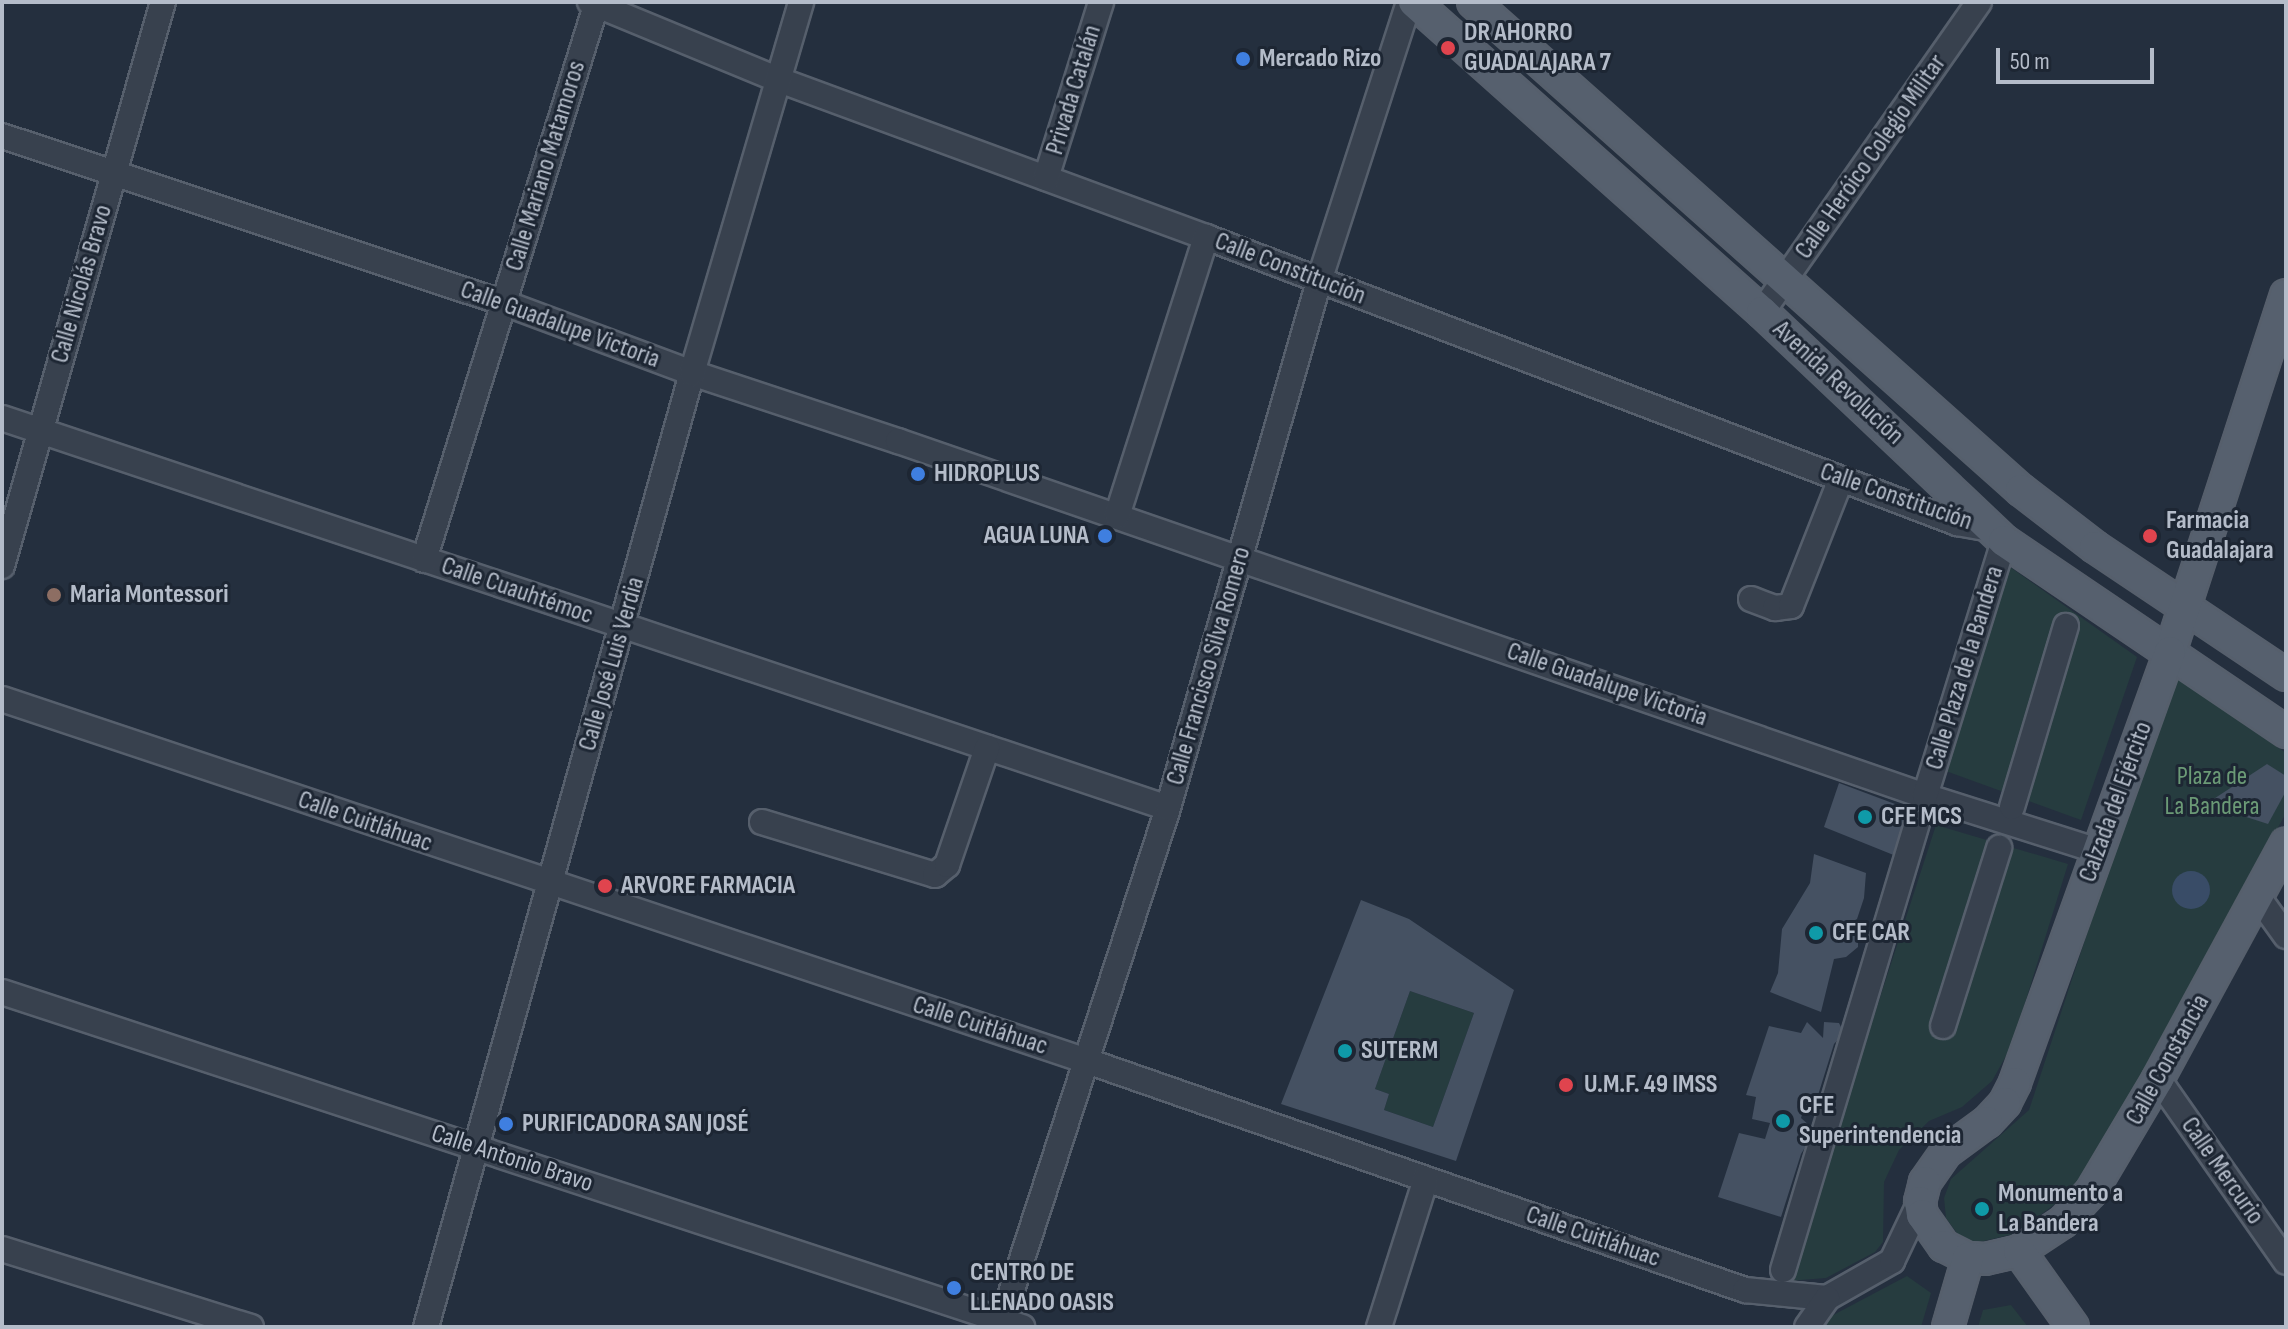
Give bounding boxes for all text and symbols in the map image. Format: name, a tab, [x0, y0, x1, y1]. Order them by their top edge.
place label: DR AHORRO GUADALAJARA 7	[1464, 17, 1611, 78]
street label: Privada Catalán	[1040, 21, 1108, 159]
scale bar	[2000, 32, 2158, 82]
marker: DR AHORRO GUADALAJARA 7	[1439, 39, 1457, 57]
place label: Mercado Rizo	[1259, 43, 1381, 75]
text: 50 m	[2010, 47, 2050, 76]
street label: Calle Heróico Colegio Militar	[1789, 49, 1953, 265]
marker: Mercado Rizo	[1234, 50, 1252, 68]
street label: Calle Mariano Matamoros	[499, 57, 593, 275]
street label: Calle Nicolás Bravo	[45, 201, 119, 367]
street label: Calle Constitución	[1210, 226, 1370, 312]
street label: Calle Guadalupe Victoria	[456, 274, 664, 376]
street label: Avenida Revolución	[1766, 314, 1910, 452]
street label: Calle Constitución	[1816, 456, 1976, 538]
place label: HIDROPLUS	[934, 458, 1040, 490]
marker: HIDROPLUS	[909, 465, 927, 483]
place label: Farmacia Guadalajara	[2166, 505, 2274, 566]
place label: AGUA LUNA	[984, 520, 1089, 552]
marker: AGUA LUNA	[1096, 527, 1114, 545]
marker: Farmacia Guadalajara	[2141, 527, 2159, 545]
street label: Calle Francisco Silva Romero	[1160, 543, 1258, 789]
street label: Calle Cuauhtémoc	[437, 551, 597, 631]
street label: Calle Plaza de la Bandera	[1919, 562, 2011, 774]
street label: Calle José Luis Verdia	[572, 573, 652, 755]
place label: Maria Montessori	[70, 579, 228, 611]
marker: Maria Montessori	[45, 586, 63, 604]
street label: Calle Guadalupe Victoria	[1503, 636, 1711, 734]
street label: Calzada del Ejército	[2073, 718, 2159, 886]
park label: Plaza de La Bandera	[2165, 761, 2259, 822]
street label: Calle Cuitláhuac	[294, 784, 436, 860]
place label: CFE MCS	[1881, 801, 1962, 833]
marker: CFE MCS	[1856, 808, 1874, 826]
place label: ARVORE FARMACIA	[621, 870, 795, 902]
marker: ARVORE FARMACIA	[596, 877, 614, 895]
place label: CFE CAR	[1832, 917, 1910, 949]
marker: CFE CAR	[1807, 924, 1825, 942]
street label: Calle Constancia	[2119, 989, 2217, 1131]
street label: Calle Cuitláhuac	[909, 990, 1051, 1062]
place label: SUTERM	[1361, 1035, 1438, 1067]
marker: SUTERM	[1336, 1042, 1354, 1060]
place label: U.M.F. 49 IMSS	[1584, 1069, 1717, 1101]
marker: U.M.F. 49 IMSS	[1555, 1074, 1577, 1096]
place label: CFE Superintendencia	[1799, 1090, 1961, 1152]
place label: PURIFICADORA SAN JOSÉ	[522, 1108, 749, 1140]
street label: Calle Mercurio	[2174, 1111, 2270, 1231]
marker: CFE Superintendencia	[1774, 1112, 1792, 1130]
marker: PURIFICADORA SAN JOSÉ	[497, 1115, 515, 1133]
street label: Calle Antonio Bravo	[427, 1118, 597, 1200]
place label: Monumento a La Bandera	[1998, 1178, 2123, 1240]
street label: Calle Cuitláhuac	[1522, 1199, 1664, 1275]
marker: Monumento a La Bandera	[1973, 1200, 1991, 1218]
place label: CENTRO DE LLENADO OASIS	[970, 1257, 1114, 1318]
marker: CENTRO DE LLENADO OASIS	[945, 1279, 963, 1297]

